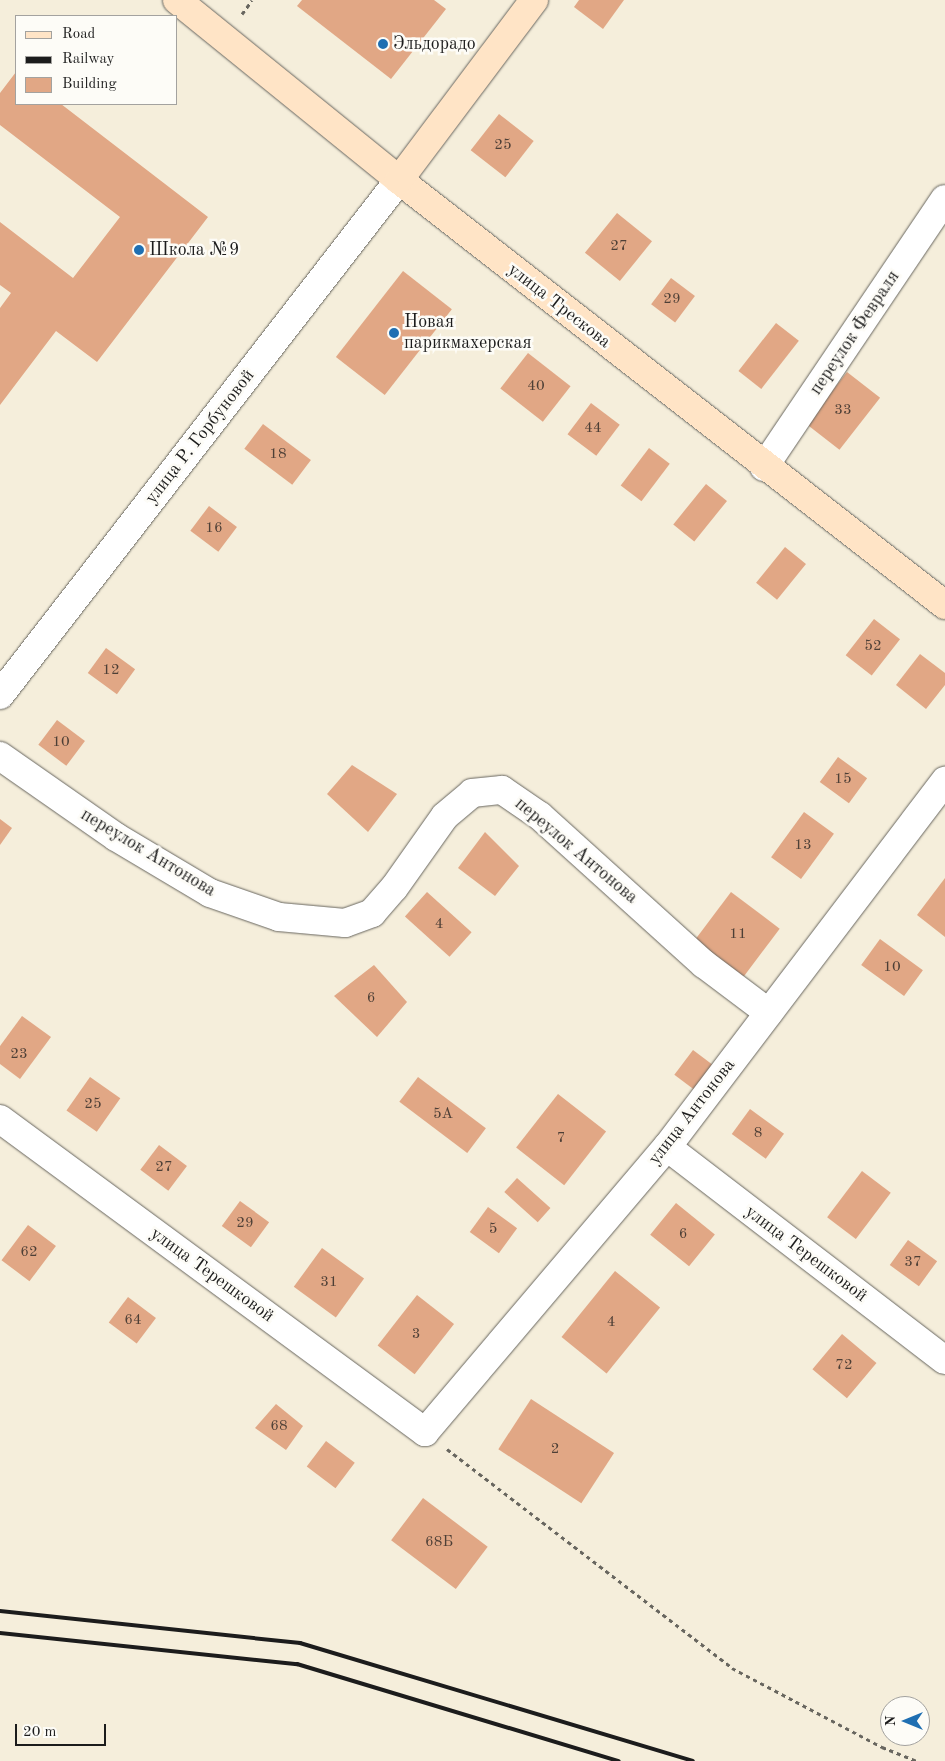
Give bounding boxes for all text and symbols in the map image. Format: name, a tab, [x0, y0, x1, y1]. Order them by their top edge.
legend	[15, 15, 178, 105]
text: Road	[62, 27, 95, 42]
place label: Эльдорадо	[393, 33, 476, 55]
marker: Эльдорадо	[377, 38, 389, 50]
text: Railway	[62, 52, 115, 67]
text: Building	[62, 77, 117, 92]
house number: 25	[494, 137, 512, 155]
house number: 27	[610, 238, 628, 256]
place label: Школа №9	[149, 239, 239, 261]
marker: Школа №9	[133, 244, 145, 256]
street label: улица Трескова	[503, 259, 615, 353]
street label: переулок Февраля	[805, 267, 905, 399]
house number: 29	[663, 291, 681, 309]
place label: Новая парикмахерская	[404, 312, 532, 354]
marker: Новая парикмахерская	[388, 327, 400, 339]
street label: улица Р. Горбуновой	[141, 365, 259, 509]
house number: 40	[527, 378, 545, 396]
house number: 33	[834, 402, 852, 420]
house number: 44	[584, 420, 602, 438]
house number: 18	[269, 446, 287, 464]
house number: 16	[205, 520, 223, 538]
house number: 52	[864, 638, 882, 656]
house number: 12	[102, 662, 120, 680]
house number: 10	[52, 734, 70, 752]
house number: 15	[834, 771, 852, 789]
street label: переулок Антонова	[510, 793, 642, 909]
street label: переулок Антонова	[77, 804, 219, 902]
house number: 13	[794, 837, 812, 855]
house number: 4	[435, 916, 443, 934]
house number: 11	[729, 926, 747, 944]
house number: 10	[883, 959, 901, 977]
house number: 6	[367, 990, 375, 1008]
house number: 23	[10, 1046, 28, 1064]
street label: улица Антонова	[644, 1055, 740, 1169]
house number: 25	[84, 1096, 102, 1114]
house number: 5А	[433, 1106, 453, 1124]
house number: 8	[754, 1125, 762, 1143]
house number: 7	[557, 1130, 565, 1148]
house number: 27	[155, 1159, 173, 1177]
street label: улица Терешковой	[741, 1201, 871, 1307]
house number: 29	[236, 1215, 254, 1233]
house number: 5	[489, 1221, 497, 1239]
street label: улица Терешковой	[146, 1223, 278, 1327]
house number: 6	[679, 1226, 687, 1244]
house number: 62	[20, 1244, 38, 1262]
house number: 37	[904, 1254, 922, 1272]
house number: 31	[320, 1274, 338, 1292]
house number: 64	[124, 1312, 142, 1330]
house number: 4	[607, 1314, 615, 1332]
house number: 3	[412, 1326, 420, 1344]
house number: 72	[835, 1357, 853, 1375]
house number: 68	[270, 1418, 288, 1436]
house number: 2	[551, 1441, 559, 1459]
house number: 68Б	[425, 1534, 453, 1552]
north arrow	[880, 1696, 930, 1746]
scale bar	[18, 1714, 109, 1746]
text: N	[884, 1716, 898, 1726]
text: 20 m	[23, 1725, 57, 1740]

